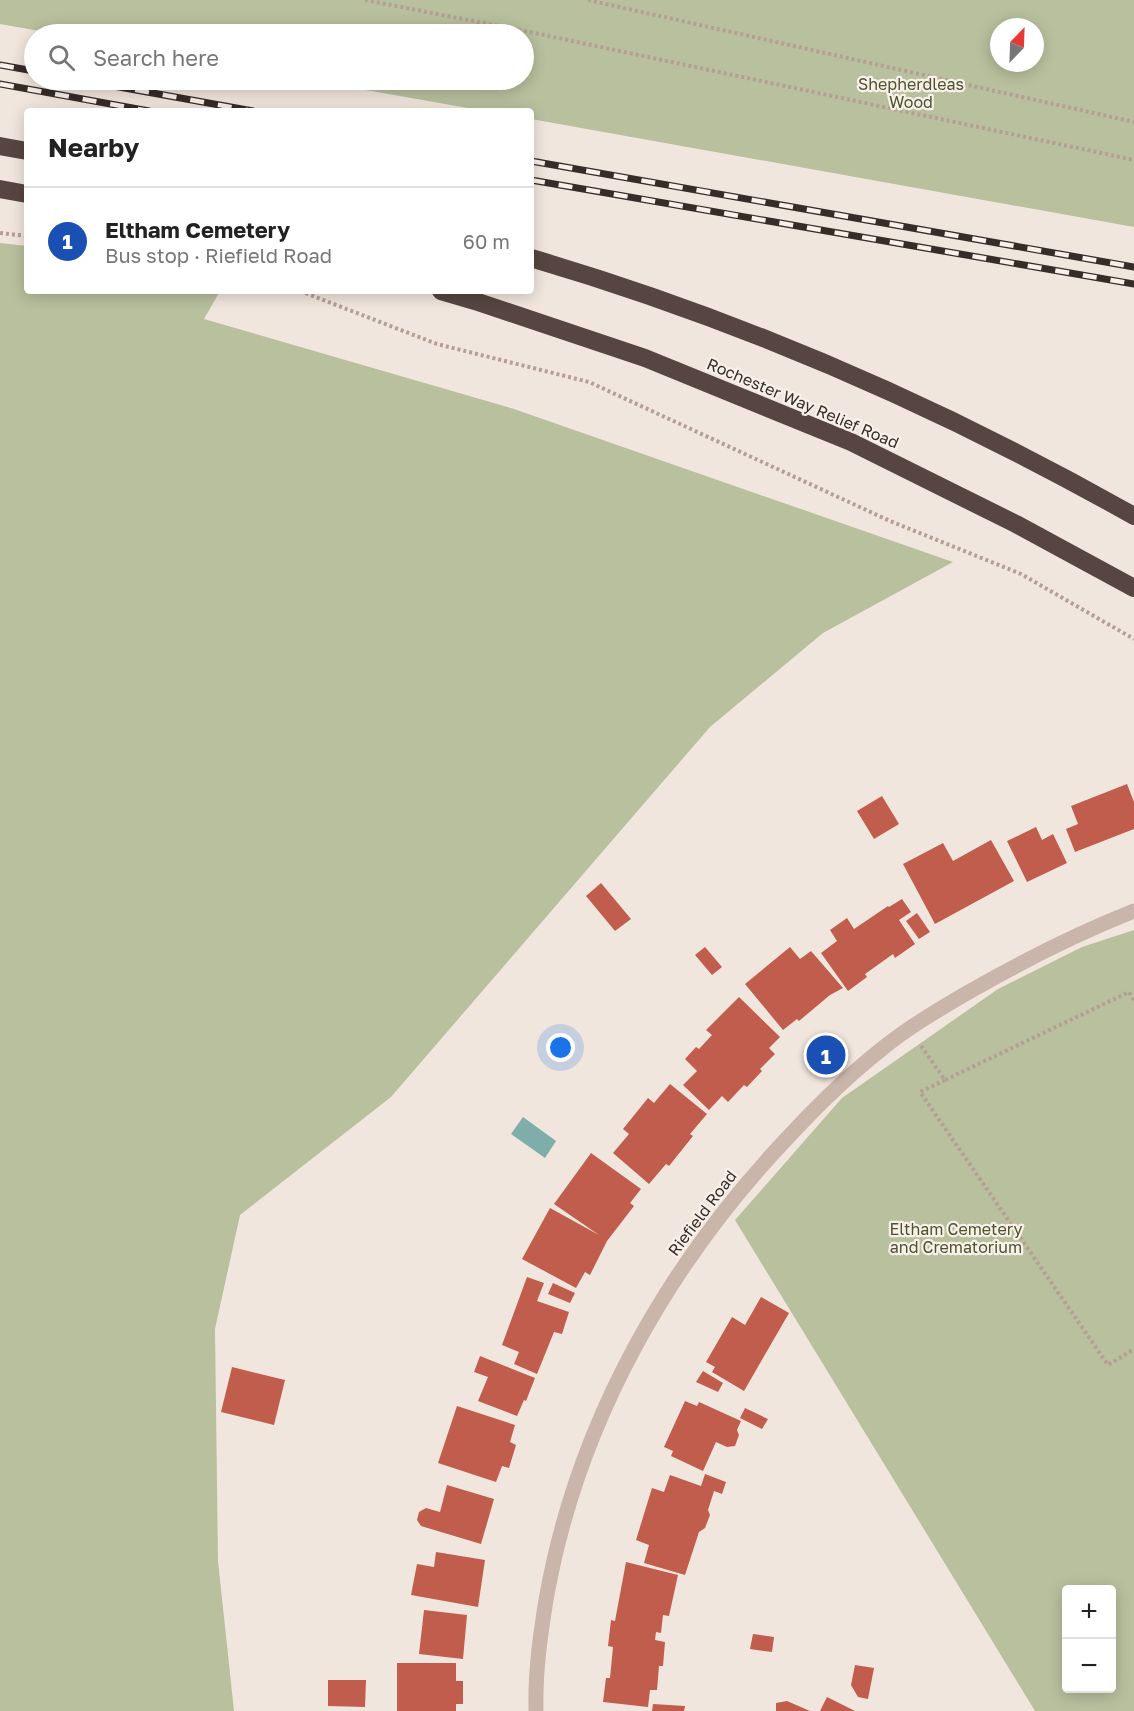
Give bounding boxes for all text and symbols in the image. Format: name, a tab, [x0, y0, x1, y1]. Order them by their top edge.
north arrow	[990, 18, 1044, 72]
search box	[24, 24, 534, 90]
icon: search	[45, 41, 78, 74]
text: Search here	[93, 44, 219, 71]
park label: Shepherdleas Wood	[858, 74, 964, 112]
text: Nearby	[48, 132, 139, 163]
text: Eltham Cemetery	[105, 216, 290, 243]
text: 1	[62, 229, 73, 253]
text: 60 m	[463, 229, 510, 253]
text: Bus stop · Riefield Road	[105, 243, 332, 267]
street label: Rochester Way Relief Road	[704, 353, 902, 453]
pin: 1	[806, 1032, 846, 1078]
your location	[546, 1033, 575, 1062]
street label: Riefield Road	[663, 1166, 741, 1260]
park label: Eltham Cemetery and Crematorium	[890, 1219, 1023, 1257]
map controls	[1062, 1585, 1116, 1693]
button: +	[1062, 1585, 1116, 1639]
button: −	[1062, 1639, 1116, 1693]

